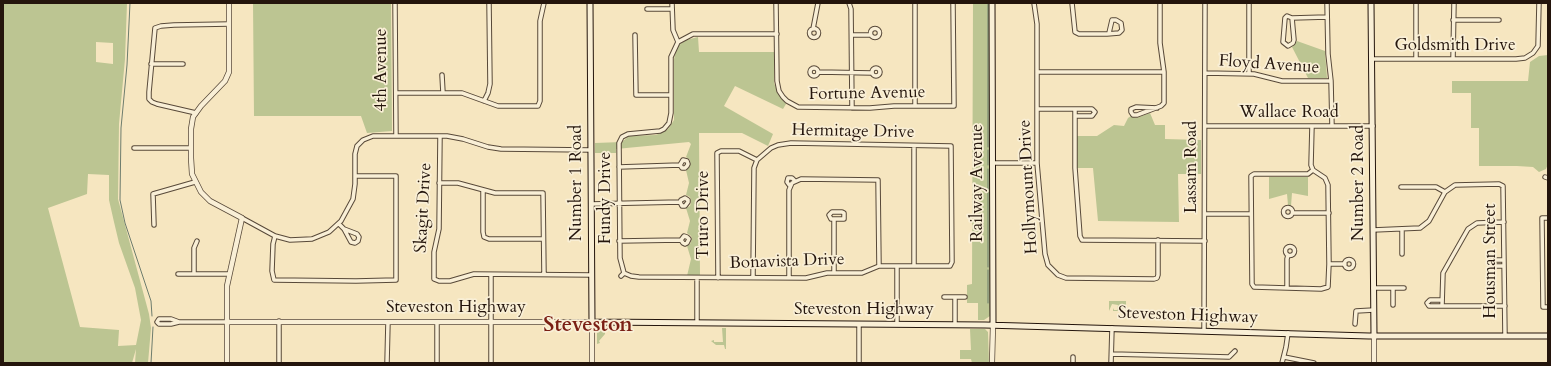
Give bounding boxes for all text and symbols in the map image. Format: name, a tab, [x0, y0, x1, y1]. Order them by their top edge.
street label: 4th Avenue	[372, 28, 392, 112]
street label: Goldsmith Drive	[1394, 36, 1516, 56]
street label: Floyd Avenue	[1218, 51, 1320, 79]
street label: Fortune Avenue	[808, 83, 926, 105]
street label: Wallace Road	[1239, 103, 1339, 123]
street label: Hollymount Drive	[1015, 119, 1043, 255]
street label: Hermitage Drive	[791, 121, 915, 143]
street label: Lassam Road	[1182, 121, 1202, 213]
street label: Railway Avenue	[968, 124, 988, 242]
street label: Number 1 Road	[567, 125, 587, 241]
street label: Number 2 Road	[1349, 125, 1369, 241]
street label: Fundy Drive	[596, 152, 616, 244]
street label: Skagit Drive	[411, 162, 437, 254]
street label: Truro Drive	[694, 170, 714, 260]
street label: Housman Street	[1481, 203, 1501, 319]
street label: Bonavista Drive	[729, 250, 845, 274]
street label: Steveston Highway	[386, 298, 526, 318]
street label: Steveston Highway	[794, 300, 934, 320]
street label: Steveston Highway	[1118, 303, 1258, 329]
district label: Steveston	[543, 313, 633, 339]

